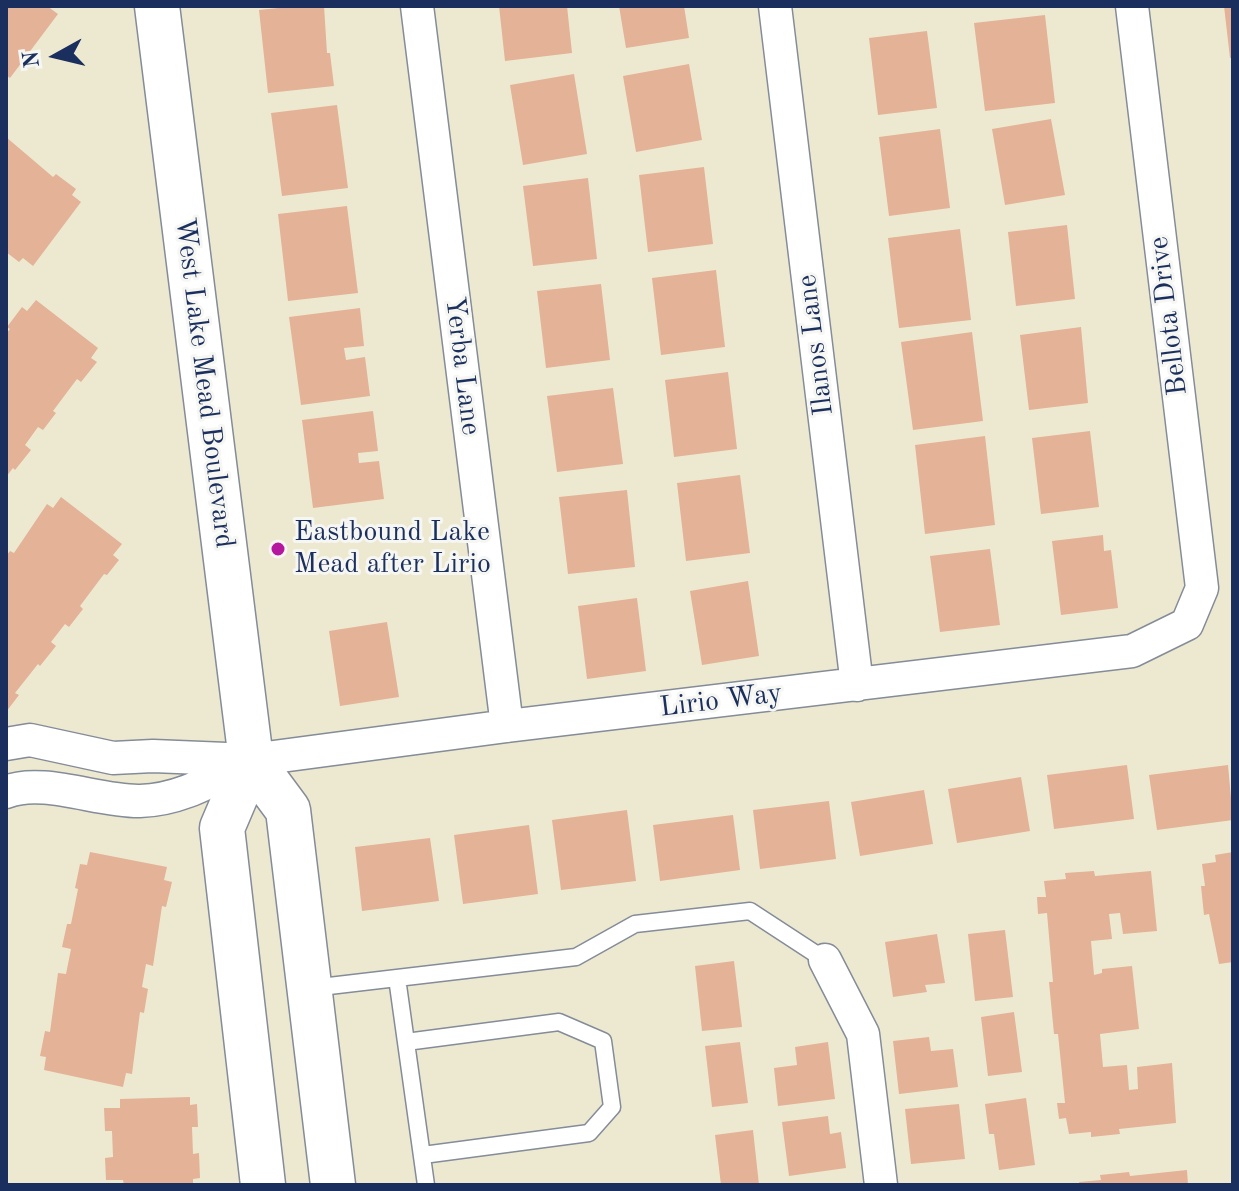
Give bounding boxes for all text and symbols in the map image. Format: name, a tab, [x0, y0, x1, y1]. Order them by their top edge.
north arrow	[16, 16, 96, 96]
text: N	[20, 49, 44, 69]
street label: West Lake Mead Boulevard	[167, 216, 241, 550]
street label: Bellota Drive	[1143, 235, 1195, 397]
street label: Ilanos Lane	[791, 272, 841, 418]
street label: Yerba Lane	[437, 295, 487, 437]
place label: Eastbound Lake Mead after Lirio	[294, 516, 491, 582]
marker: Eastbound Lake Mead after Lirio	[269, 540, 287, 558]
street label: Lirio Way	[658, 677, 784, 725]

